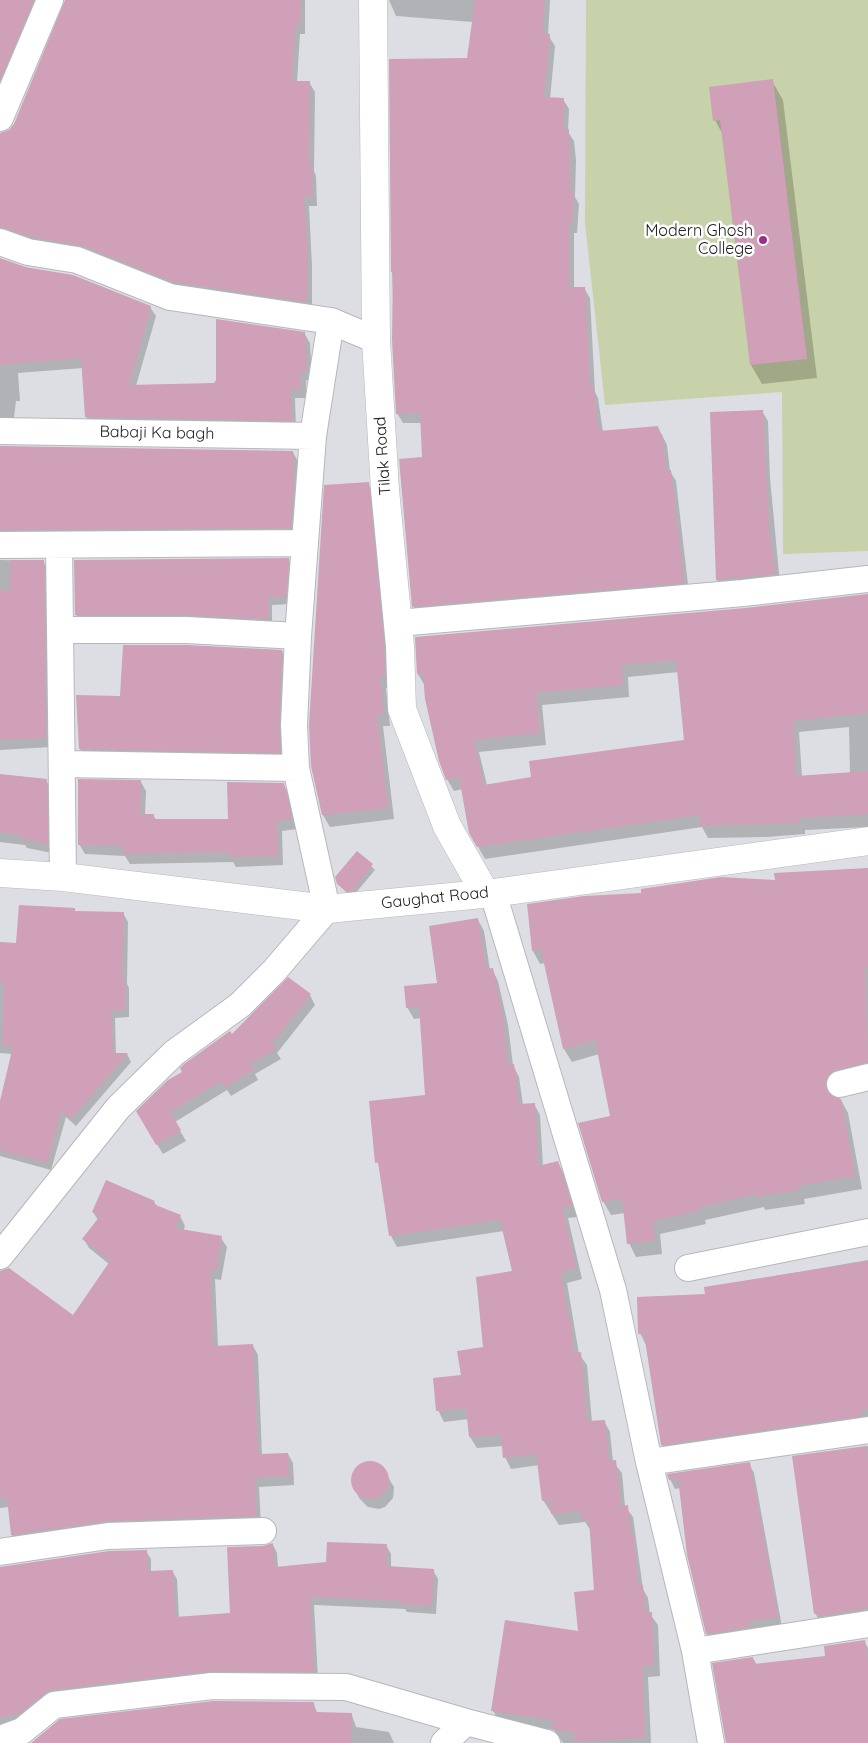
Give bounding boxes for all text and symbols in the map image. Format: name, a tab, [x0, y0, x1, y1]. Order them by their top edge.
place label: Modern Ghosh College	[645, 221, 753, 259]
marker: Modern Ghosh College	[757, 234, 769, 246]
street label: Tilak Road	[371, 416, 395, 496]
street label: Babaji Ka bagh	[99, 422, 215, 444]
street label: Gaughat Road	[380, 883, 490, 913]

